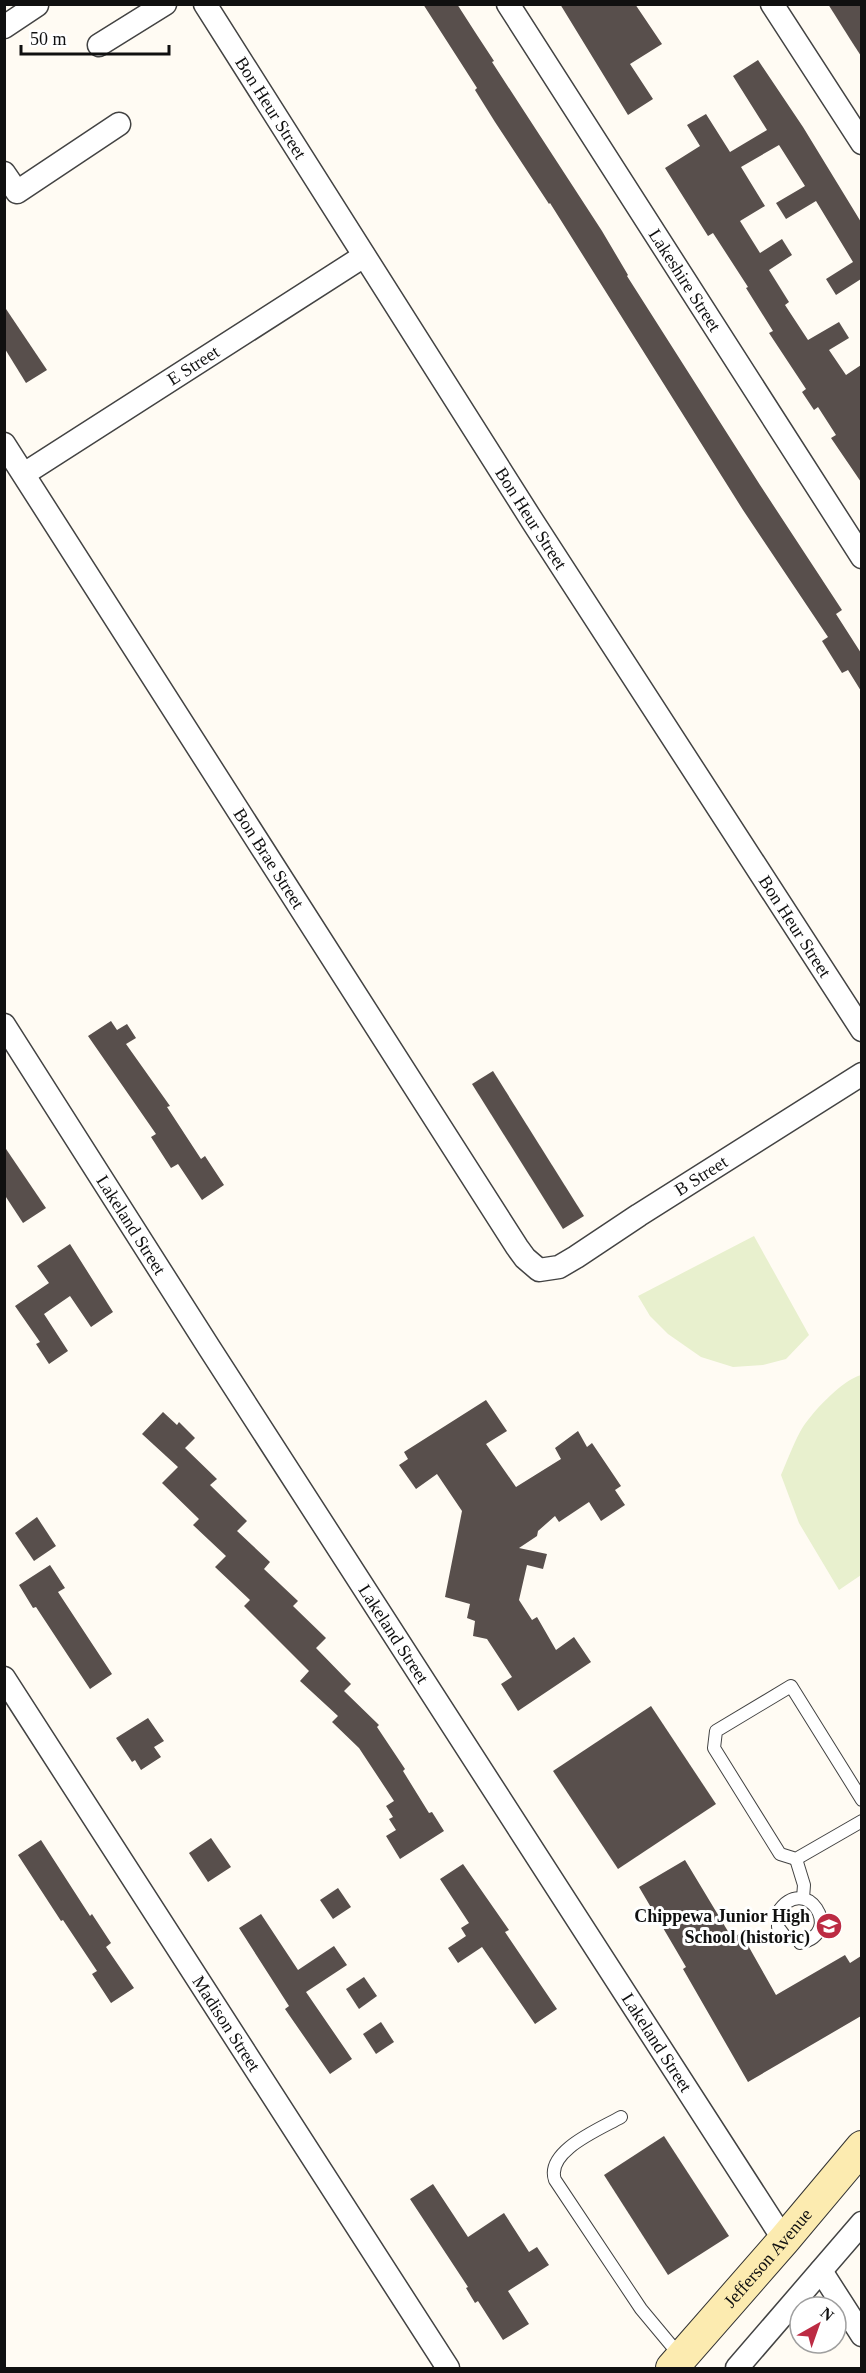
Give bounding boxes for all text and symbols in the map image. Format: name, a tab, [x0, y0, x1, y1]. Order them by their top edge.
scale bar	[21, 18, 170, 56]
text: 50 m	[30, 29, 67, 49]
street label: Bon Heur Street	[231, 53, 311, 163]
street label: Lakeshire Street	[645, 225, 725, 335]
street label: E Street	[164, 342, 223, 389]
street label: Bon Heur Street	[491, 464, 571, 573]
street label: Bon Brae Street	[229, 805, 308, 912]
street label: Bon Heur Street	[755, 872, 835, 981]
street label: B Street	[671, 1152, 731, 1200]
street label: Lakeland Street	[92, 1172, 170, 1278]
street label: Lakeland Street	[354, 1581, 433, 1687]
place label: Chippewa Junior High School (historic)	[634, 1906, 810, 1948]
school or university icon: Chippewa Junior High School (historic)	[814, 1911, 844, 1941]
street label: Madison Street	[188, 1972, 264, 2075]
street label: Lakeland Street	[618, 1989, 696, 2096]
street label: Jefferson Avenue	[720, 2205, 816, 2311]
north arrow	[788, 2295, 848, 2355]
text: N	[817, 2304, 838, 2324]

